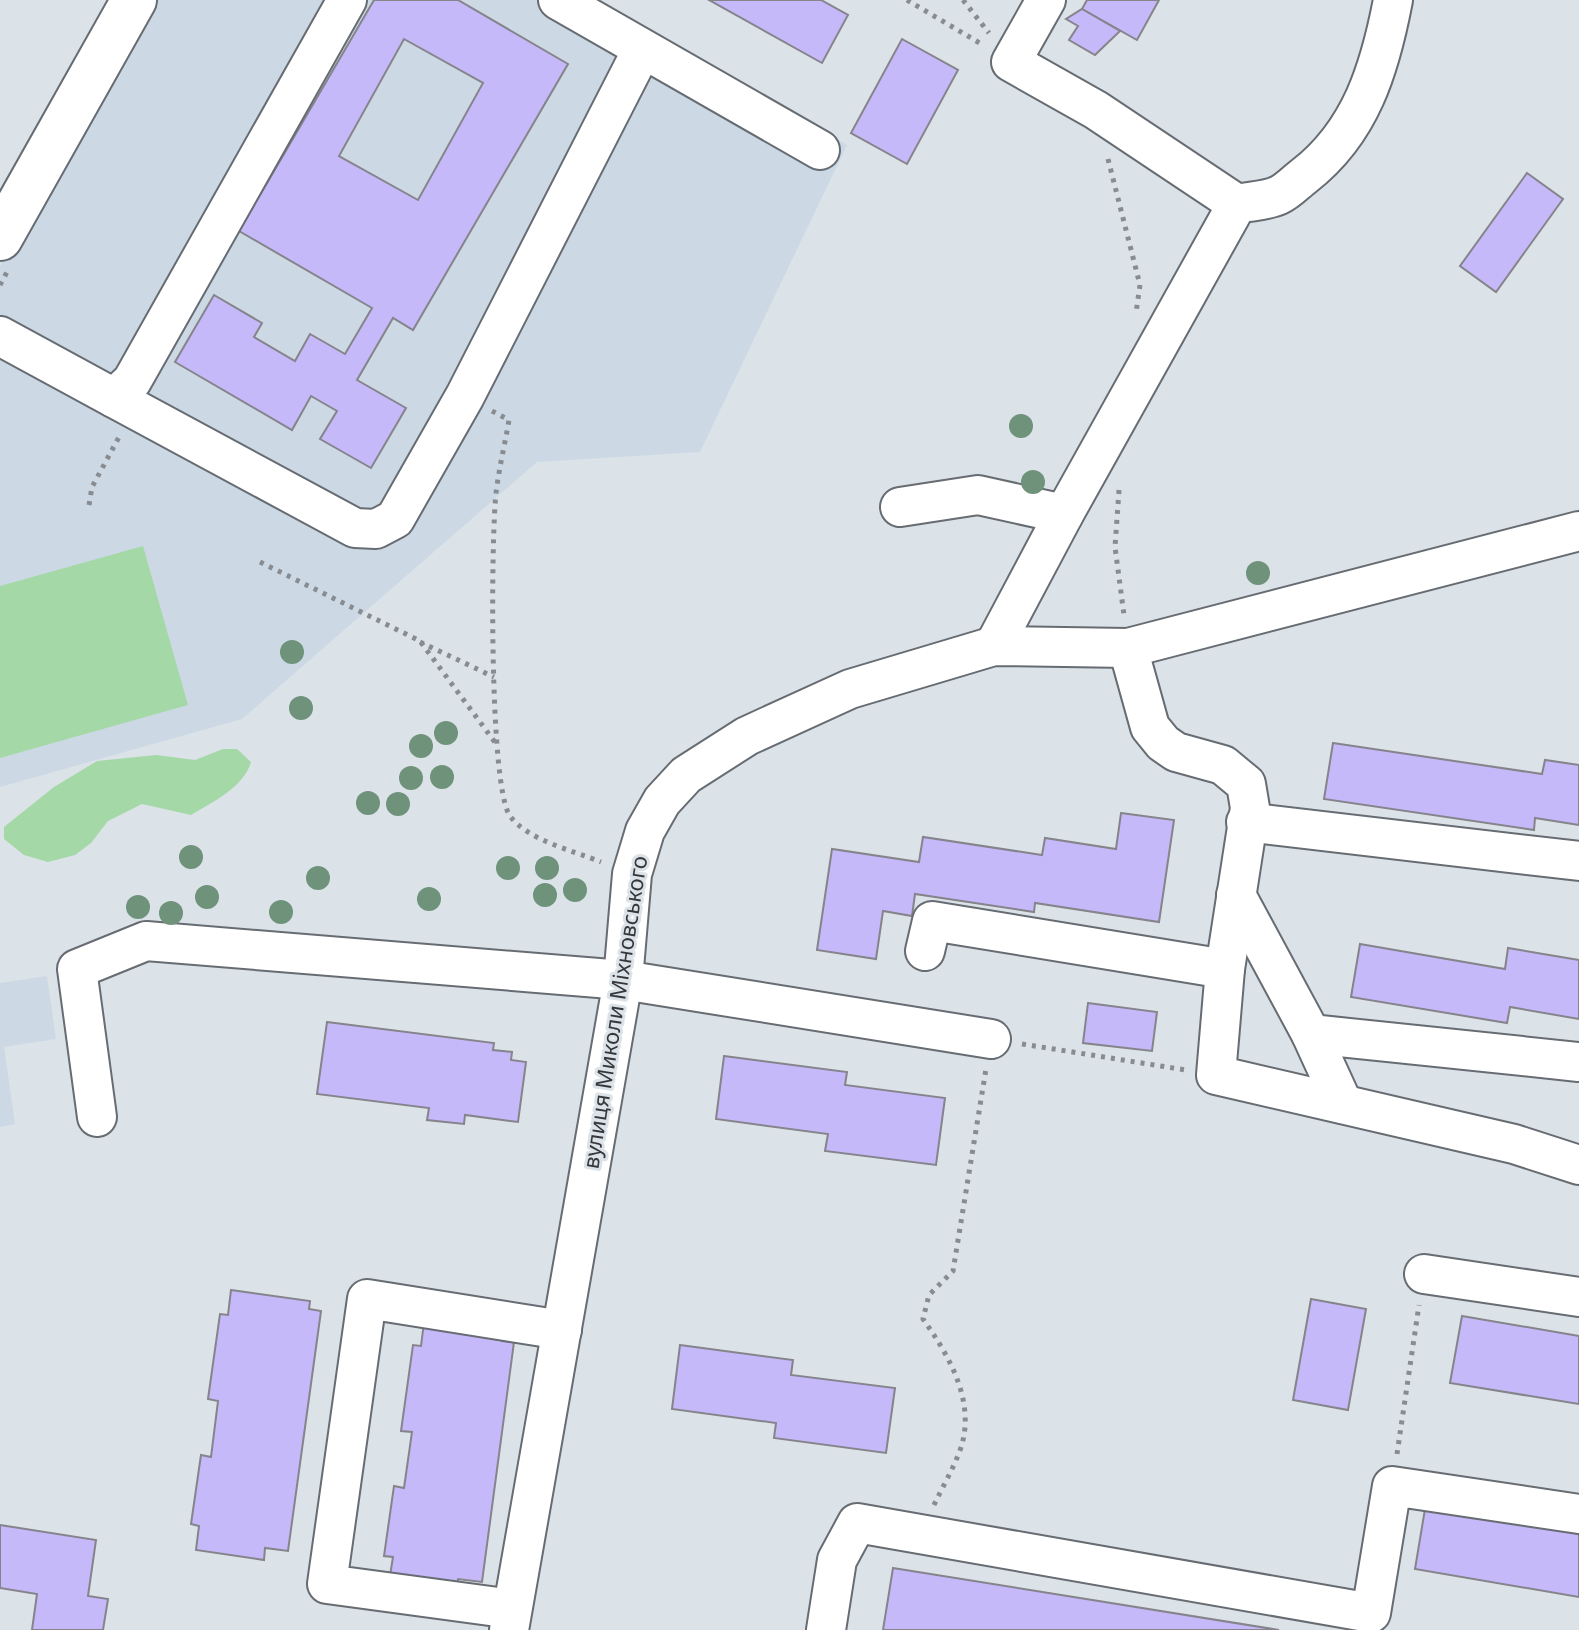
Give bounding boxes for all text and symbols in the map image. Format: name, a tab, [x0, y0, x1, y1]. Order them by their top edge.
street label: вулиця Миколи Міхновського	[574, 853, 654, 1171]

